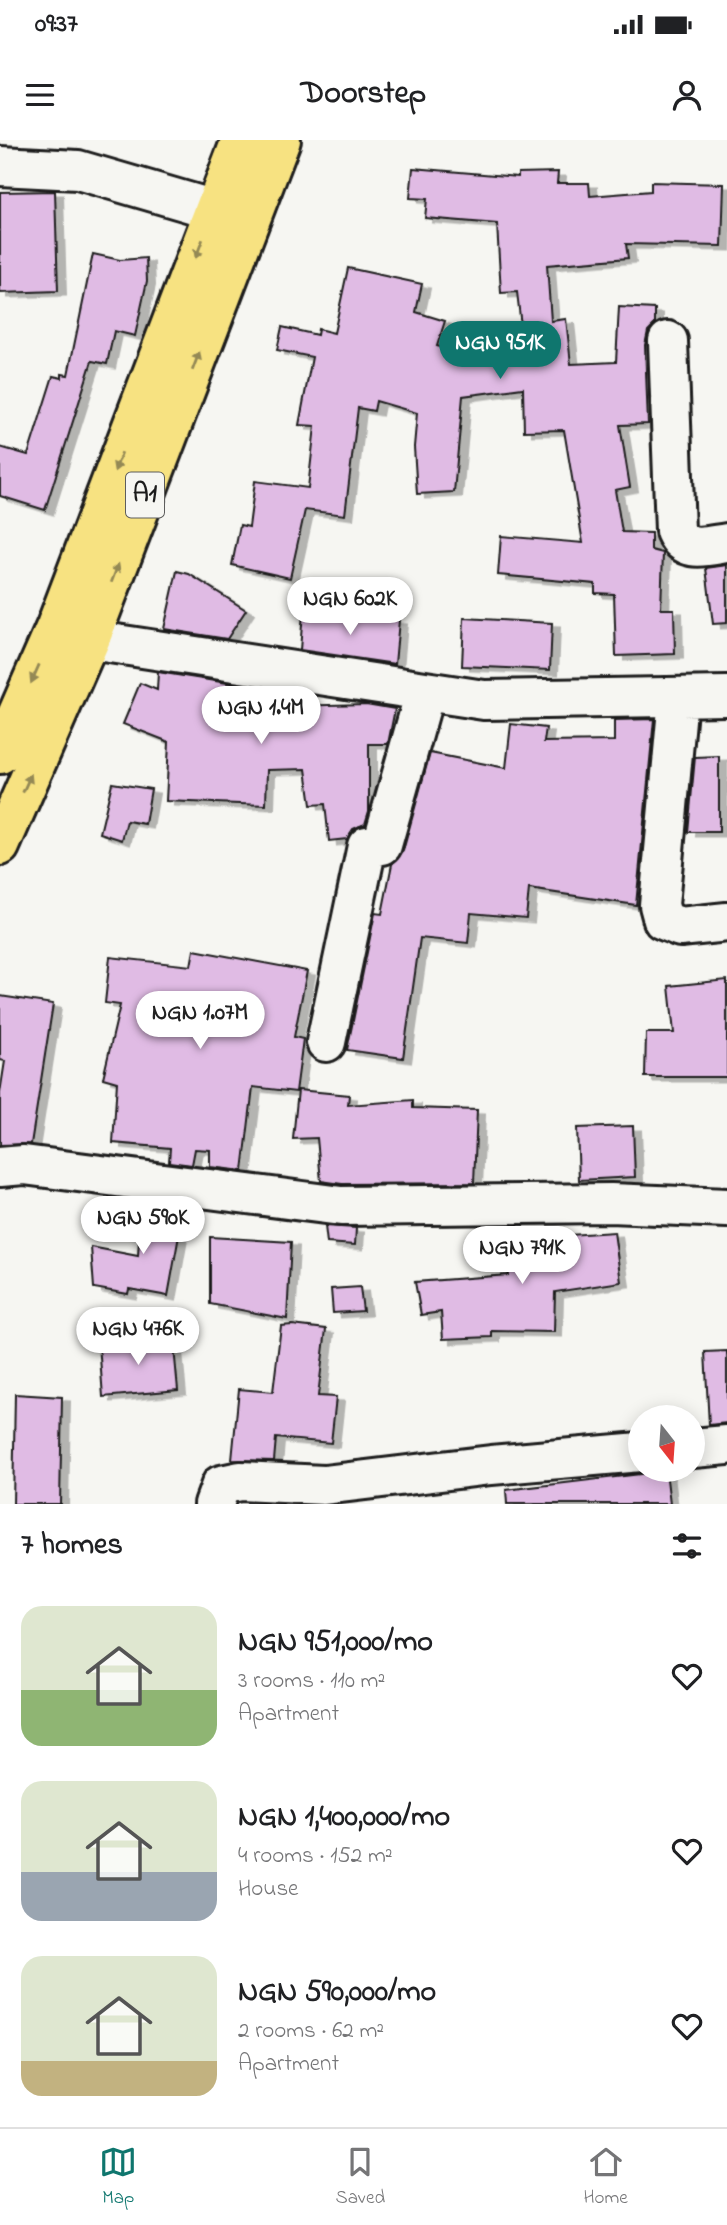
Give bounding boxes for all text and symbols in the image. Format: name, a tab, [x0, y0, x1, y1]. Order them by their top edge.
text: 09:37	[35, 6, 78, 44]
text: Doorstep	[301, 71, 426, 118]
icon: menu	[21, 76, 59, 114]
icon: person	[668, 76, 706, 114]
one-way arrow	[194, 239, 205, 260]
pin: NGN 951K	[428, 322, 572, 381]
text: NGN 951K	[455, 327, 545, 360]
one-way arrow	[191, 350, 202, 371]
one-way arrow	[112, 452, 123, 473]
road number: A1	[126, 472, 164, 518]
one-way arrow	[110, 563, 121, 584]
pin: NGN 602K	[278, 578, 422, 637]
text: NGN 602K	[303, 583, 397, 616]
one-way arrow	[29, 663, 40, 684]
pin: NGN 1.4M	[189, 686, 333, 746]
text: NGN 1.4M	[218, 692, 304, 725]
one-way arrow	[21, 773, 33, 793]
pin: NGN 1.07M	[120, 992, 280, 1051]
text: NGN 1.07M	[152, 997, 248, 1030]
pin: NGN 590K	[71, 1196, 215, 1256]
text: NGN 590K	[97, 1202, 189, 1235]
pin: NGN 791K	[450, 1226, 594, 1286]
text: NGN 791K	[479, 1232, 565, 1265]
pin: NGN 476K	[66, 1308, 210, 1367]
text: NGN 476K	[92, 1313, 184, 1346]
north arrow	[628, 1405, 705, 1482]
map controls	[628, 1405, 705, 1482]
text: 7 homes	[21, 1524, 123, 1568]
icon: filters	[668, 1527, 706, 1565]
text: NGN 951,000/mo	[238, 1621, 433, 1665]
icon: home	[77, 1634, 161, 1718]
icon: heart	[668, 1657, 706, 1695]
text: 3 rooms · 110 m²	[238, 1665, 385, 1698]
text: Apartment	[238, 1698, 339, 1731]
text: NGN 1,400,000/mo	[238, 1796, 450, 1840]
icon: home	[77, 1809, 161, 1893]
icon: heart	[668, 1832, 706, 1870]
text: 4 rooms · 152 m²	[238, 1840, 393, 1873]
text: House	[238, 1873, 298, 1906]
text: NGN 590,000/mo	[238, 1971, 436, 2015]
icon: home	[77, 1984, 161, 2068]
icon: heart	[668, 2007, 706, 2045]
text: 2 rooms · 62 m²	[238, 2015, 384, 2048]
text: Apartment	[238, 2048, 339, 2081]
tab: Map	[99, 2143, 137, 2212]
tab: Saved	[336, 2143, 385, 2212]
tab: Home	[584, 2143, 628, 2212]

